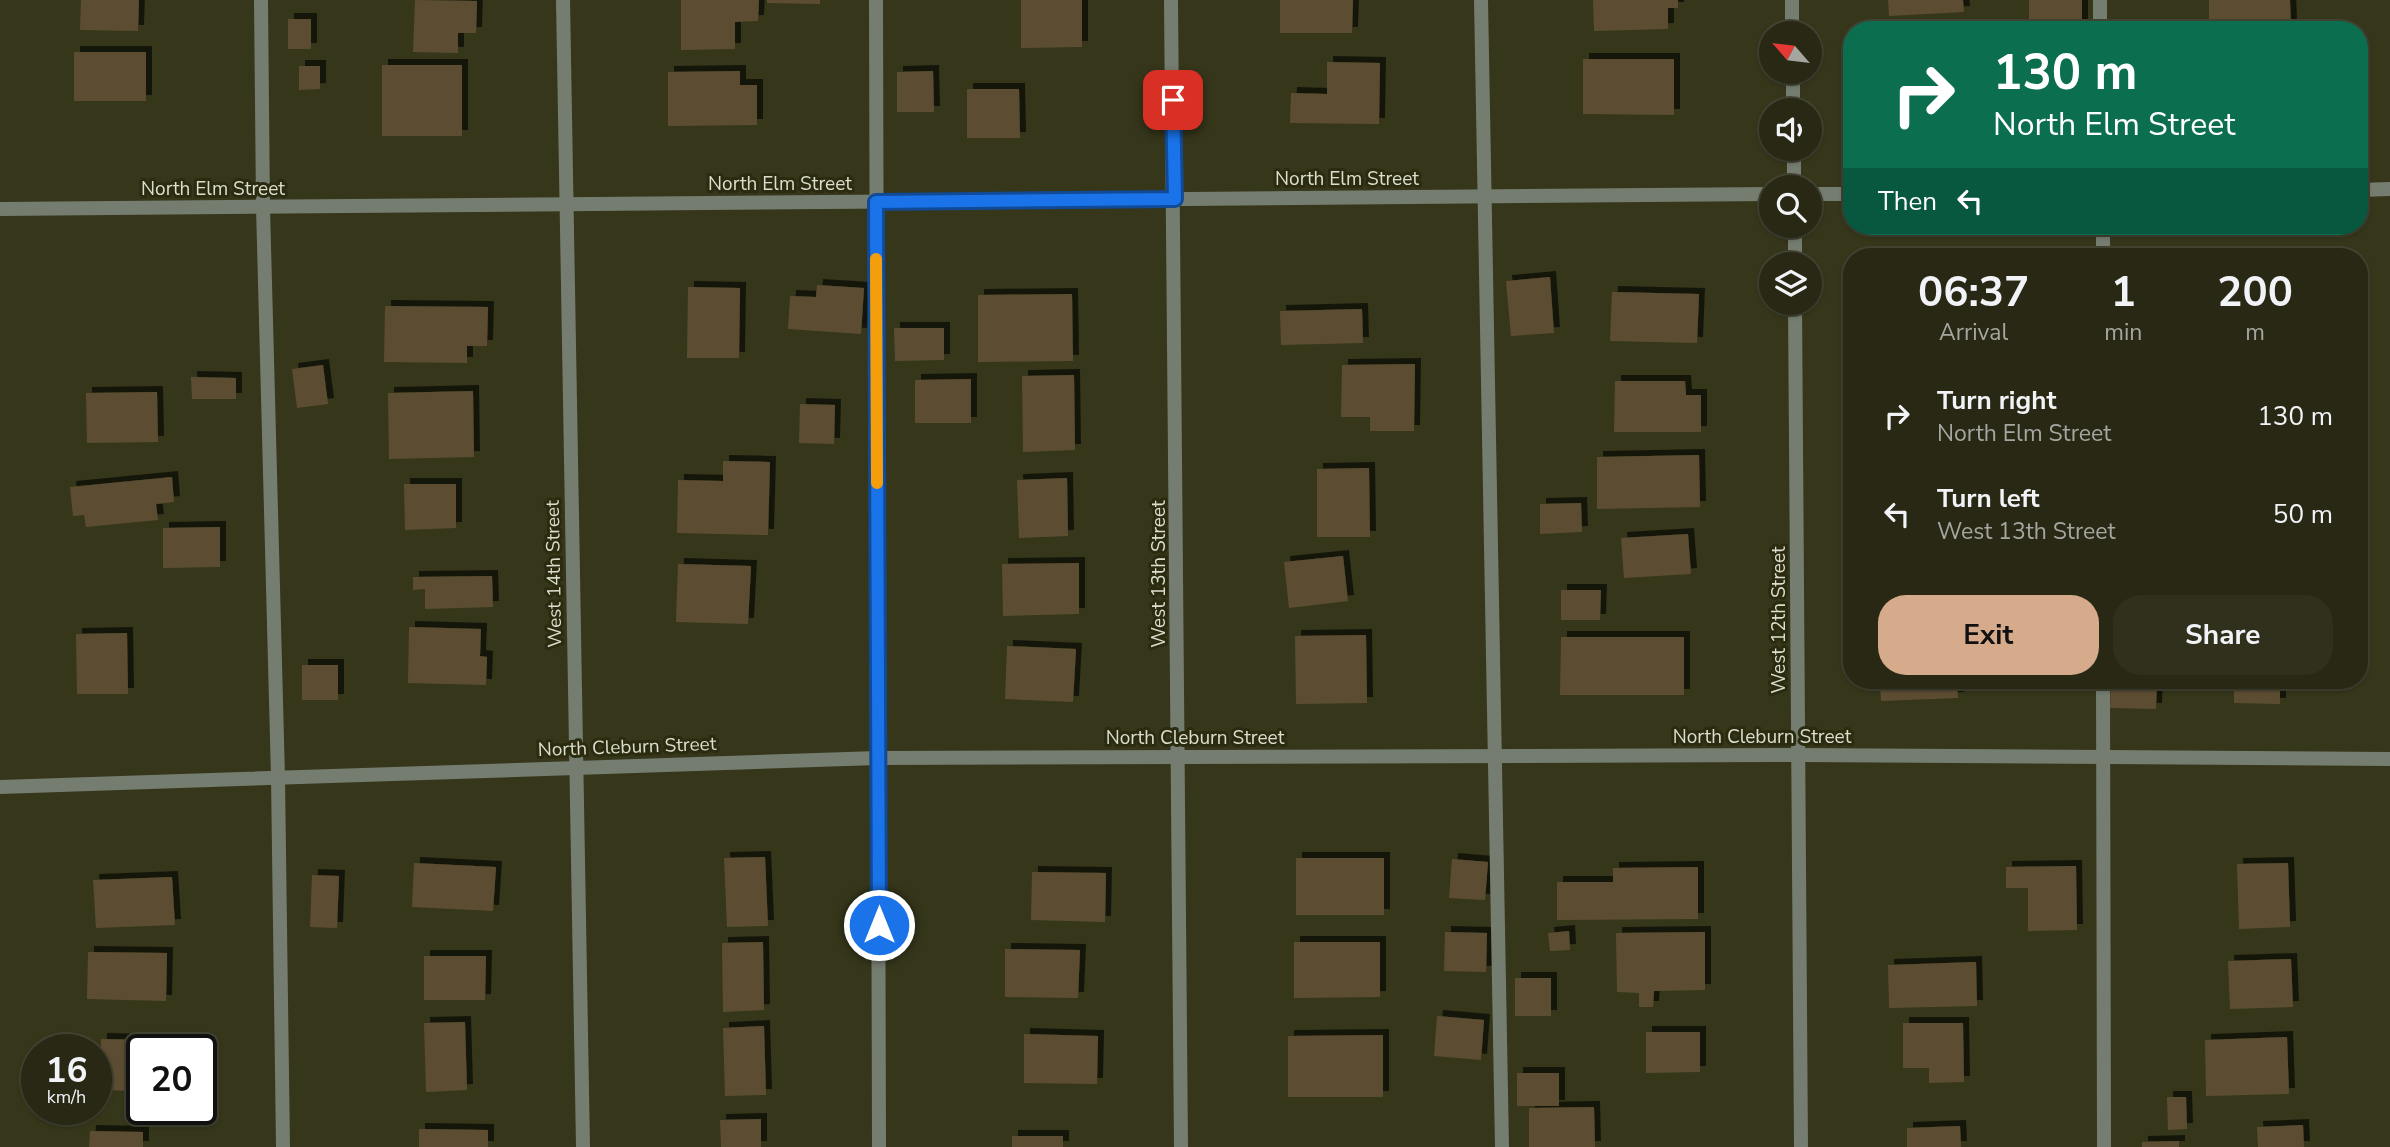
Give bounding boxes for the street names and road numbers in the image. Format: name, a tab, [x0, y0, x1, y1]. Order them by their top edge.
street label: North Elm Street	[1275, 166, 1419, 192]
street label: North Elm Street	[708, 171, 852, 197]
street label: North Elm Street	[141, 176, 285, 202]
street label: West 14th Street	[540, 500, 568, 648]
street label: West 13th Street	[1146, 500, 1172, 648]
street label: West 12th Street	[1766, 546, 1792, 694]
street label: North Cleburn Street	[1673, 724, 1852, 750]
street label: North Cleburn Street	[1106, 725, 1285, 751]
street label: North Cleburn Street	[537, 731, 717, 763]

